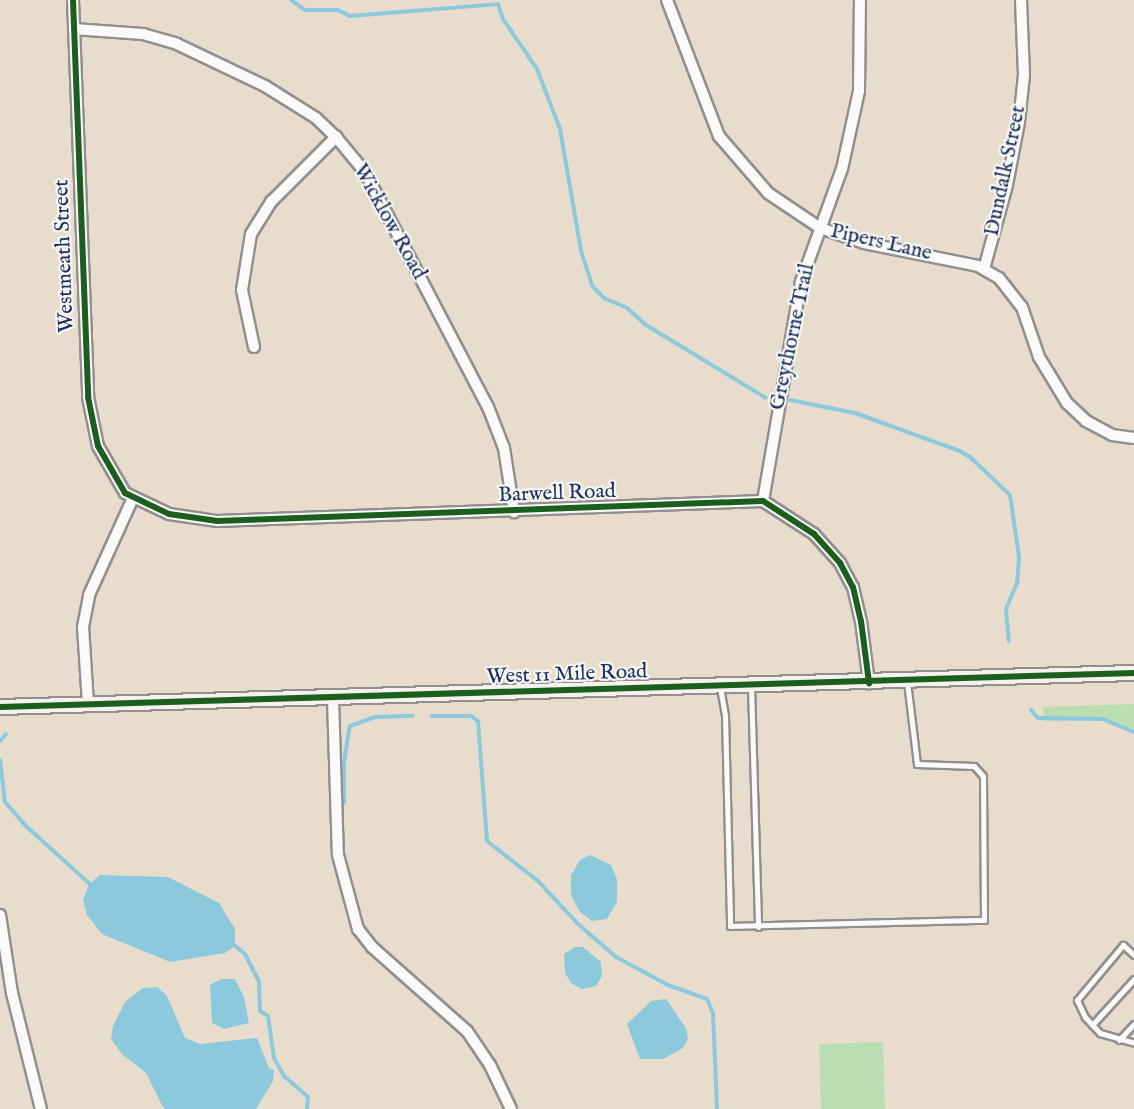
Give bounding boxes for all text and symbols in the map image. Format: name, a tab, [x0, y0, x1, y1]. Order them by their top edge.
street label: Dundalk Street	[980, 103, 1032, 239]
street label: Wicklow Road	[347, 160, 431, 284]
street label: Westmeath Street	[50, 179, 80, 333]
street label: Pipers Lane	[828, 219, 934, 267]
street label: Greythorne Trail	[765, 262, 821, 412]
street label: Barwell Road	[498, 479, 616, 509]
street label: West 11 Mile Road	[486, 660, 648, 690]

